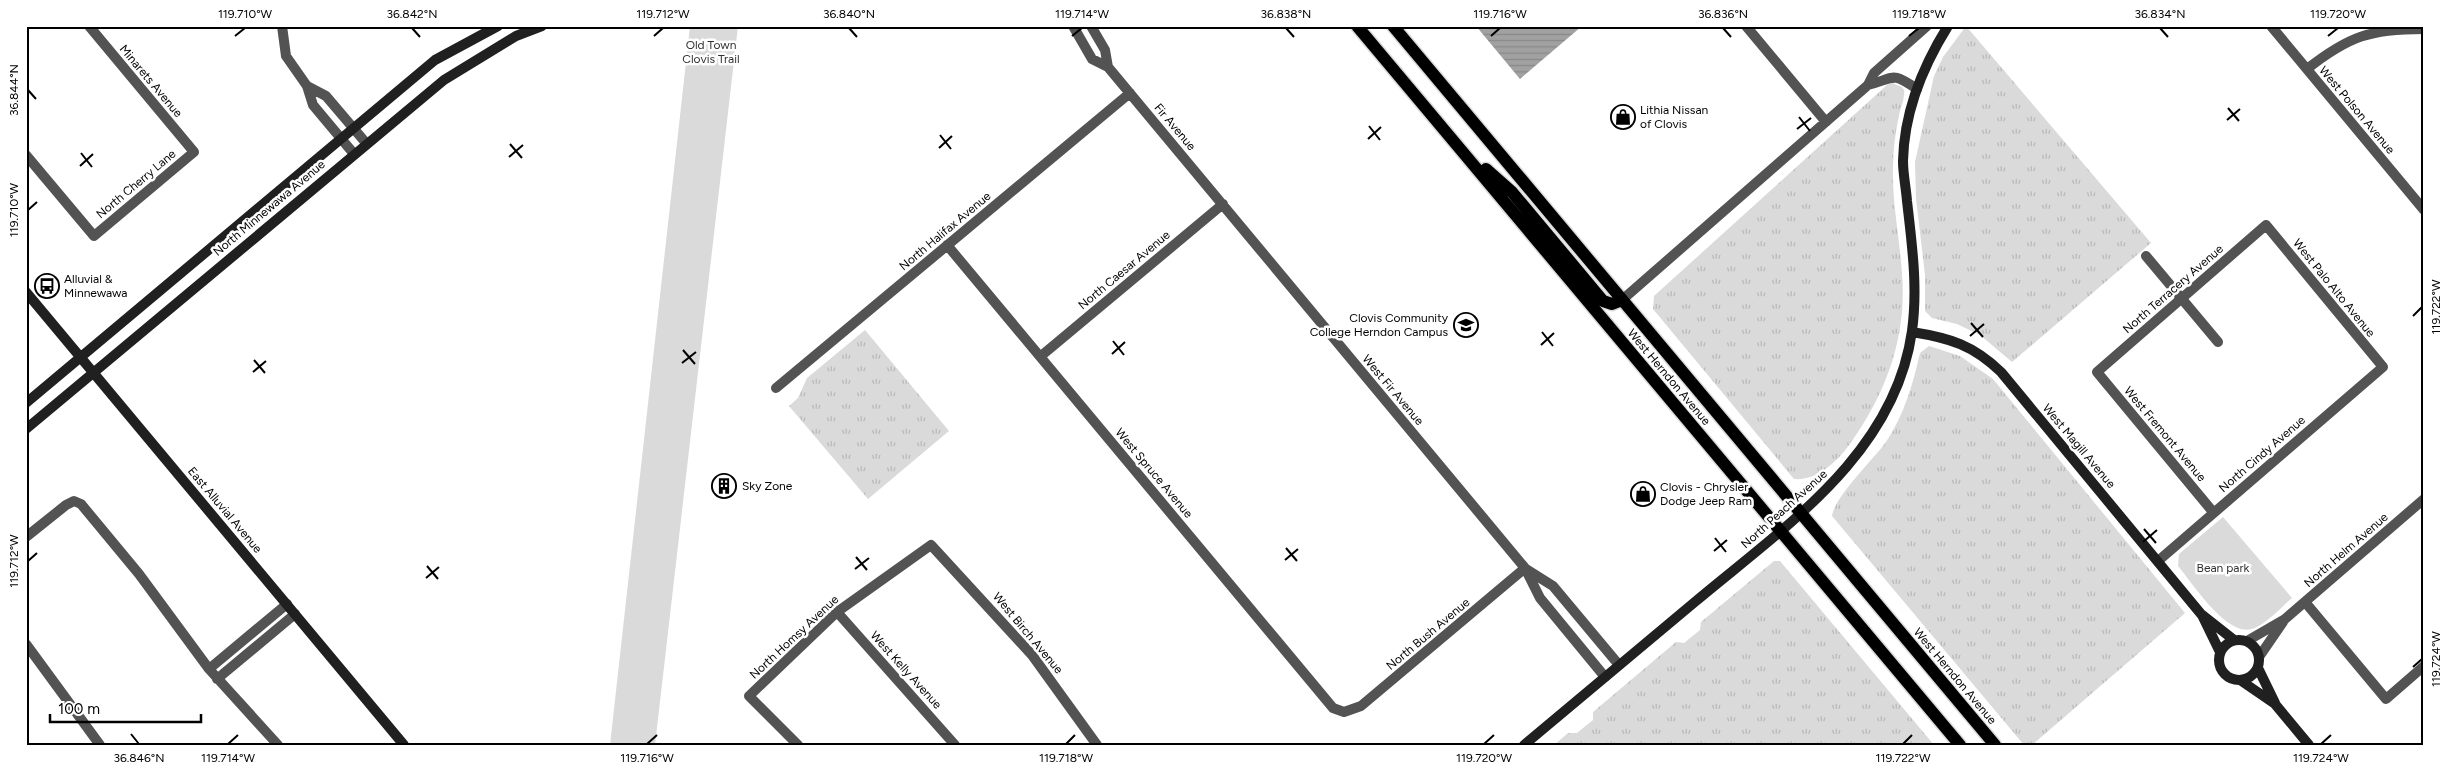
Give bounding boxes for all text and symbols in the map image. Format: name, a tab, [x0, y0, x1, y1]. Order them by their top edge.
text: 119.710°W	[218, 7, 273, 21]
text: 36.842°N	[386, 7, 438, 21]
text: 119.712°W	[636, 7, 690, 21]
text: 36.840°N	[823, 7, 875, 21]
text: 119.714°W	[1055, 7, 1109, 21]
text: 36.838°N	[1261, 7, 1311, 21]
text: 119.716°W	[1473, 7, 1527, 21]
text: 36.836°N	[1698, 7, 1748, 21]
text: 119.718°W	[1892, 7, 1946, 21]
text: 36.834°N	[2135, 7, 2185, 21]
text: 119.720°W	[2310, 7, 2366, 21]
park label: Old Town Clovis Trail	[682, 38, 740, 66]
street label: Minarets Avenue	[117, 42, 186, 120]
street label: West Polson Avenue	[2316, 63, 2398, 157]
text: 36.844°N	[7, 64, 21, 116]
street label: Fir Avenue	[1151, 101, 1199, 154]
place label: Lithia Nissan of Clovis	[1640, 103, 1708, 131]
shop icon: Lithia Nissan of Clovis	[1610, 104, 1636, 130]
street label: North Cherry Lane	[93, 146, 179, 221]
street label: North Minnewawa Avenue	[210, 157, 328, 259]
text: 119.710°W	[7, 182, 21, 237]
street label: North Halifax Avenue	[897, 188, 994, 273]
street label: North Caesar Avenue	[1075, 227, 1173, 312]
street label: West Palo Alto Avenue	[2290, 236, 2378, 340]
street label: North Terracery Avenue	[2120, 241, 2226, 336]
place label: Alluvial & Minnewawa	[64, 272, 127, 300]
bus stop icon: Alluvial & Minnewawa	[34, 273, 60, 299]
text: 119.722°W	[2429, 279, 2443, 335]
place label: Clovis Community College Herndon Campus	[1310, 311, 1449, 339]
school or university icon: Clovis Community College Herndon Campus	[1453, 312, 1479, 338]
street label: West Herndon Avenue	[1625, 326, 1714, 428]
street label: West Fir Avenue	[1359, 352, 1427, 428]
street label: West Fremont Avenue	[2121, 384, 2209, 485]
street label: West Magill Avenue	[2040, 401, 2119, 491]
street label: North Cindy Avenue	[2216, 413, 2308, 495]
street label: West Spruce Avenue	[1112, 425, 1196, 521]
street label: East Alluvial Avenue	[185, 464, 265, 556]
street label: North Peach Avenue	[1738, 466, 1830, 551]
building icon: Sky Zone	[711, 473, 737, 499]
place label: Sky Zone	[742, 479, 793, 493]
place label: Clovis - Chrysler Dodge Jeep Ram	[1660, 480, 1752, 508]
shop icon: Clovis - Chrysler Dodge Jeep Ram	[1630, 481, 1656, 507]
street label: North Helm Avenue	[2301, 510, 2391, 590]
text: 119.712°W	[7, 534, 21, 588]
park label: Bean park	[2197, 561, 2250, 575]
street label: West Birch Avenue	[990, 590, 1066, 677]
street label: North Homsy Avenue	[747, 592, 842, 682]
street label: North Bush Avenue	[1384, 595, 1473, 673]
street label: West Herndon Avenue	[1911, 625, 2000, 727]
street label: West Kelly Avenue	[867, 628, 945, 712]
text: 119.724°W	[2429, 631, 2443, 687]
scale bar	[50, 691, 201, 723]
text: 100 m	[58, 700, 100, 718]
text: 36.846°N	[113, 751, 165, 765]
text: 119.714°W	[201, 751, 255, 765]
text: 119.716°W	[620, 751, 674, 765]
text: 119.718°W	[1039, 751, 1093, 765]
text: 119.720°W	[1456, 751, 1512, 765]
text: 119.722°W	[1875, 751, 1931, 765]
text: 119.724°W	[2293, 751, 2349, 765]

